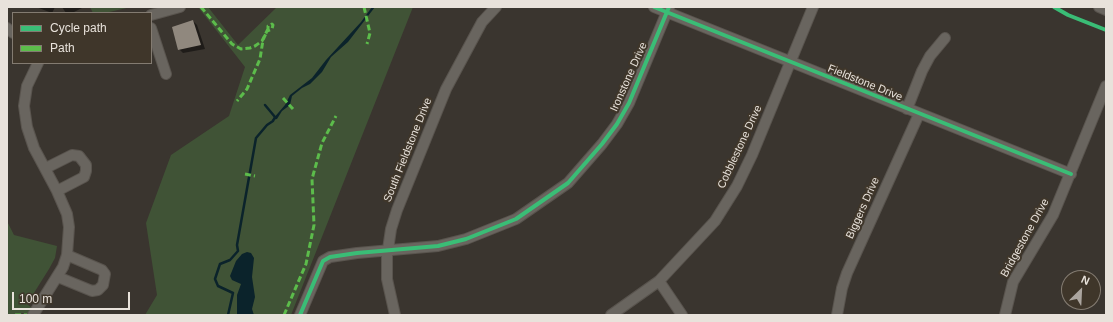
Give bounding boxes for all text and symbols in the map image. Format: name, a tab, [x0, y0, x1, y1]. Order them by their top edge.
legend	[12, 12, 152, 64]
text: Cycle path	[50, 21, 107, 35]
street label: Ironstone Drive	[608, 40, 650, 114]
text: Path	[50, 41, 75, 55]
street label: Fieldstone Drive	[826, 62, 904, 104]
street label: South Fieldstone Drive	[381, 96, 435, 204]
street label: Cobblestone Drive	[715, 103, 765, 191]
street label: Biggers Drive	[844, 175, 882, 241]
street label: Bridgestone Drive	[998, 197, 1052, 279]
north arrow	[1061, 270, 1101, 310]
text: N	[1079, 273, 1092, 287]
scale bar	[14, 284, 132, 310]
text: 100 m	[19, 292, 52, 306]

